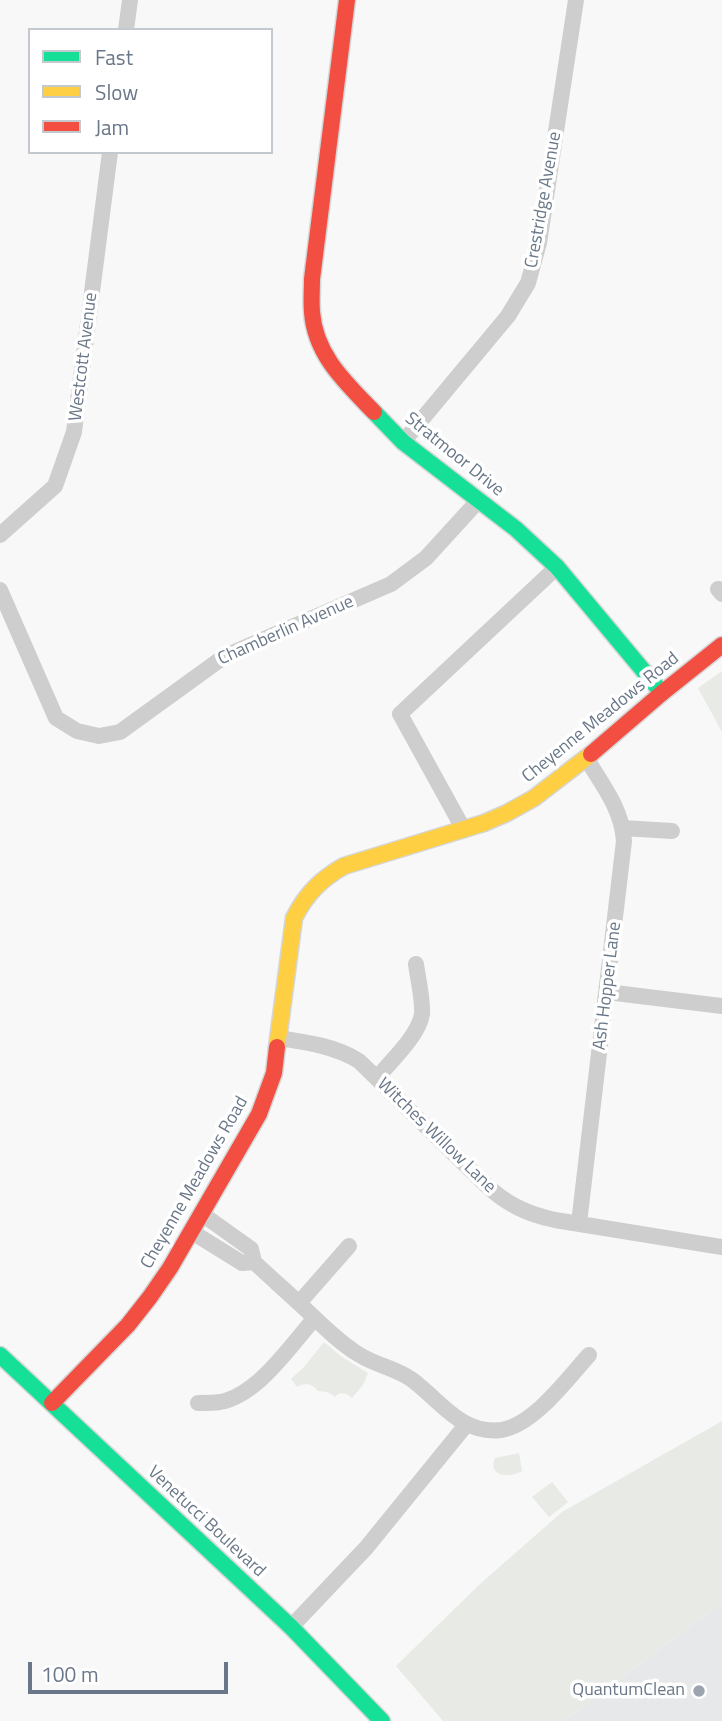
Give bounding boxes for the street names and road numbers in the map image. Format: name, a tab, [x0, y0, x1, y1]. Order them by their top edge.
street label: Crestridge Avenue	[521, 130, 567, 270]
street label: Westcott Avenue	[65, 291, 103, 423]
street label: Stratmoor Drive	[400, 409, 508, 501]
street label: Chamberlin Avenue	[215, 591, 357, 671]
street label: Cheyenne Meadows Road	[518, 648, 684, 788]
street label: Ash Hopper Lane	[589, 921, 627, 1051]
street label: Witches Willow Lane	[372, 1074, 500, 1198]
street label: Cheyenne Meadows Road	[137, 1093, 253, 1273]
street label: Venetucci Boulevard	[143, 1462, 269, 1582]

